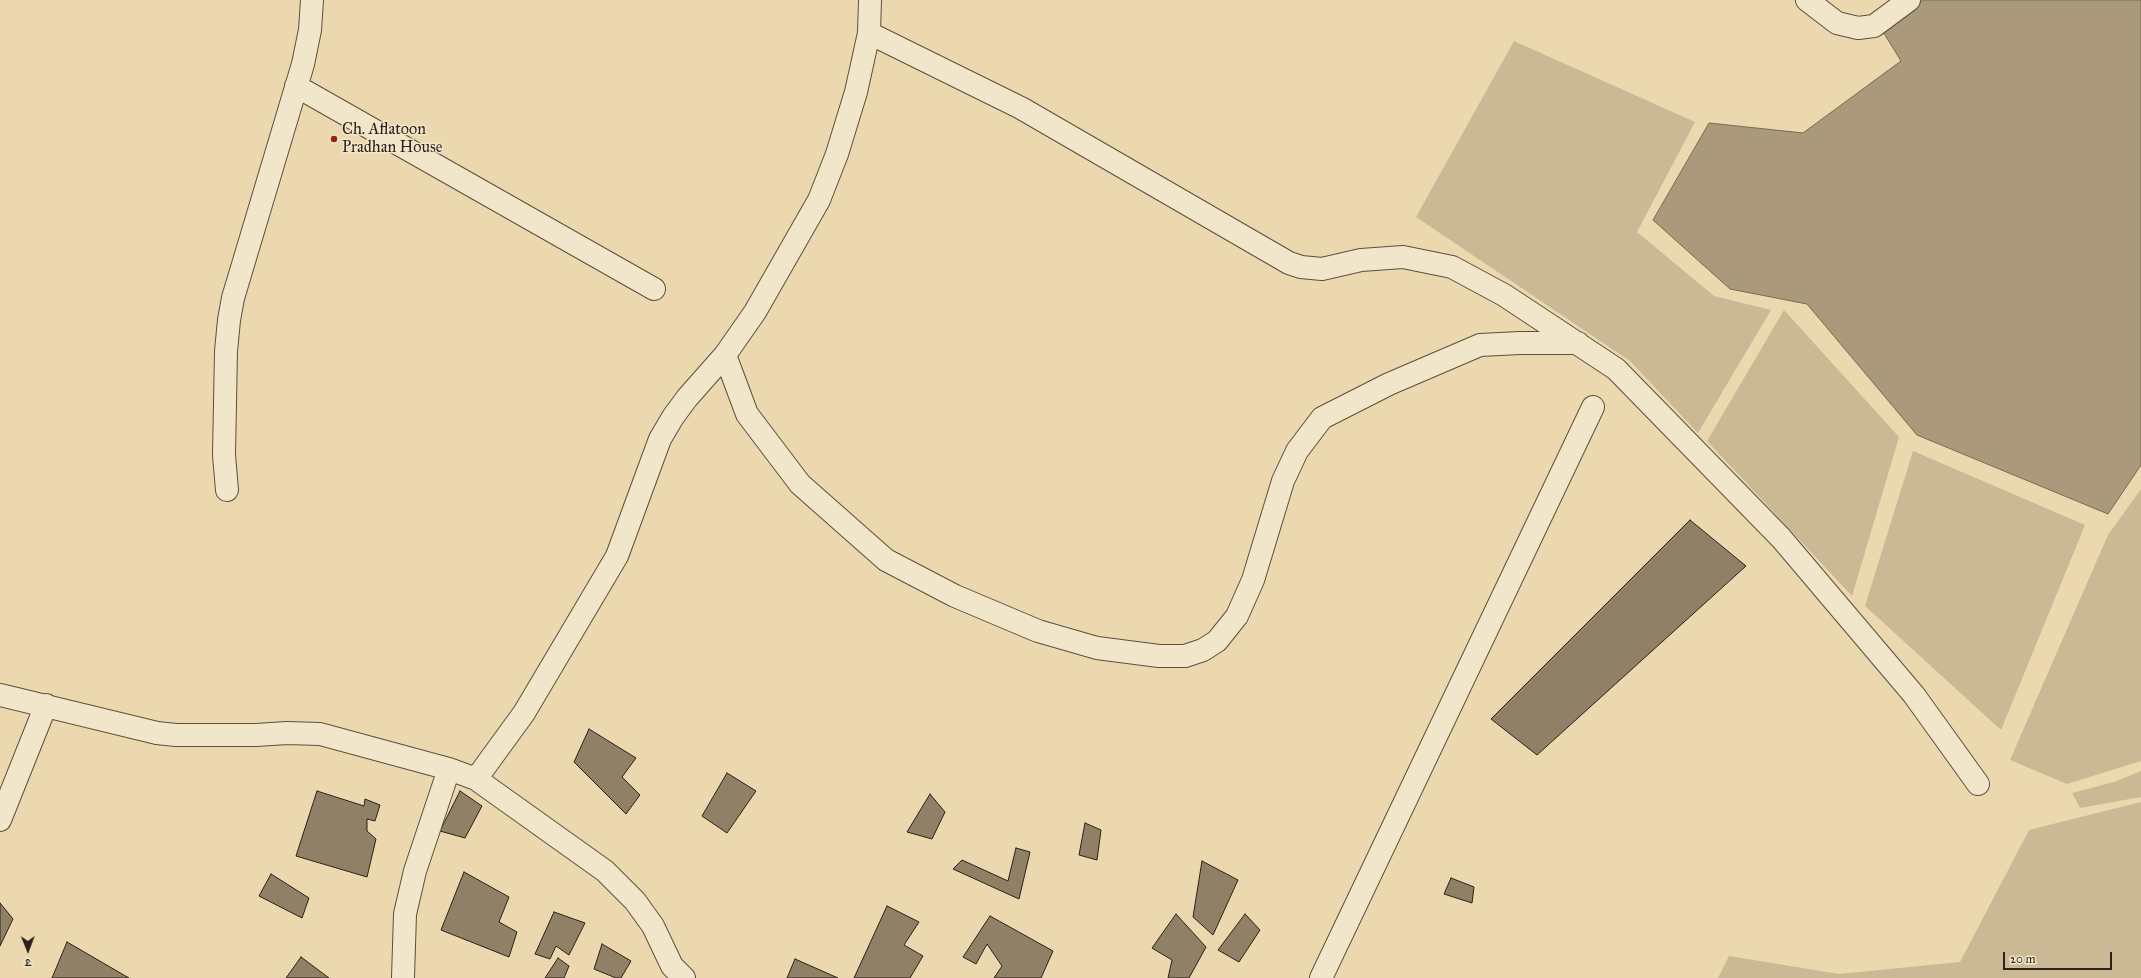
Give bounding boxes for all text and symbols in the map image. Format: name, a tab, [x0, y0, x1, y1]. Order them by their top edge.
place label: Ch. Aflatoon Pradhan House	[342, 120, 442, 158]
marker: Ch. Aflatoon Pradhan House	[329, 134, 339, 144]
north arrow	[8, 930, 48, 970]
scale bar	[2005, 944, 2114, 970]
text: 20 m	[2010, 952, 2036, 966]
text: उ	[25, 956, 31, 969]

